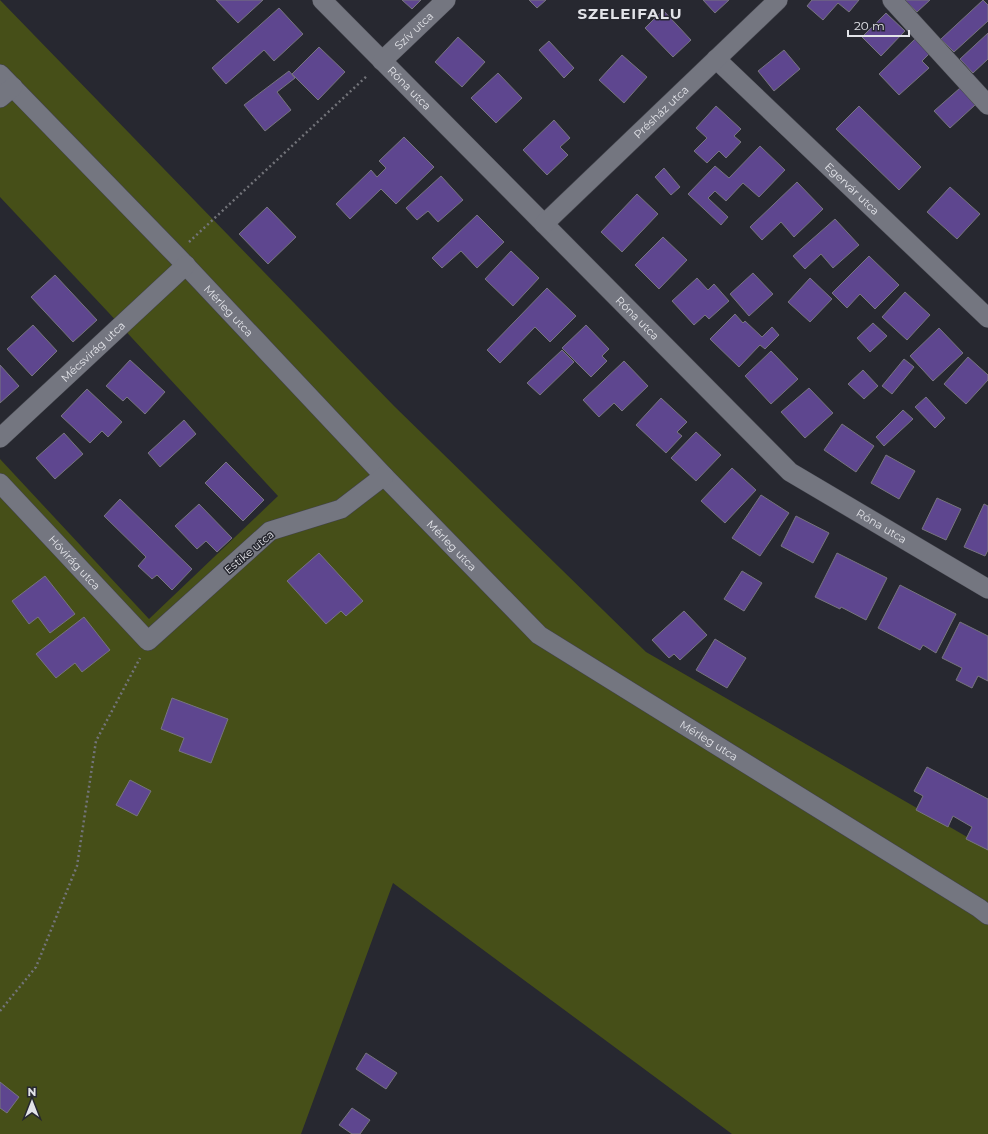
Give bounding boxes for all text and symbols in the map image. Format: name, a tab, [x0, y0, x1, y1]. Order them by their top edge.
district label: SZELEIFALU	[577, 4, 683, 23]
street label: Szív utca	[391, 9, 436, 52]
scale bar	[848, 12, 909, 38]
text: 20 m	[854, 18, 885, 33]
street label: Róna utca	[385, 63, 434, 113]
street label: Présház utca	[631, 82, 691, 142]
street label: Egervár utca	[822, 159, 882, 218]
street label: Mérleg utca	[201, 282, 256, 340]
street label: Róna utca	[613, 293, 662, 343]
street label: Mécsvirág utca	[58, 318, 128, 385]
street label: Róna utca	[854, 506, 909, 546]
street label: Mérleg utca	[424, 517, 480, 574]
street label: Estike utca	[221, 527, 277, 577]
street label: Hóvirág utca	[46, 532, 104, 593]
street label: Mérleg utca	[677, 717, 741, 764]
north arrow	[12, 1082, 52, 1122]
text: N	[28, 1085, 36, 1099]

